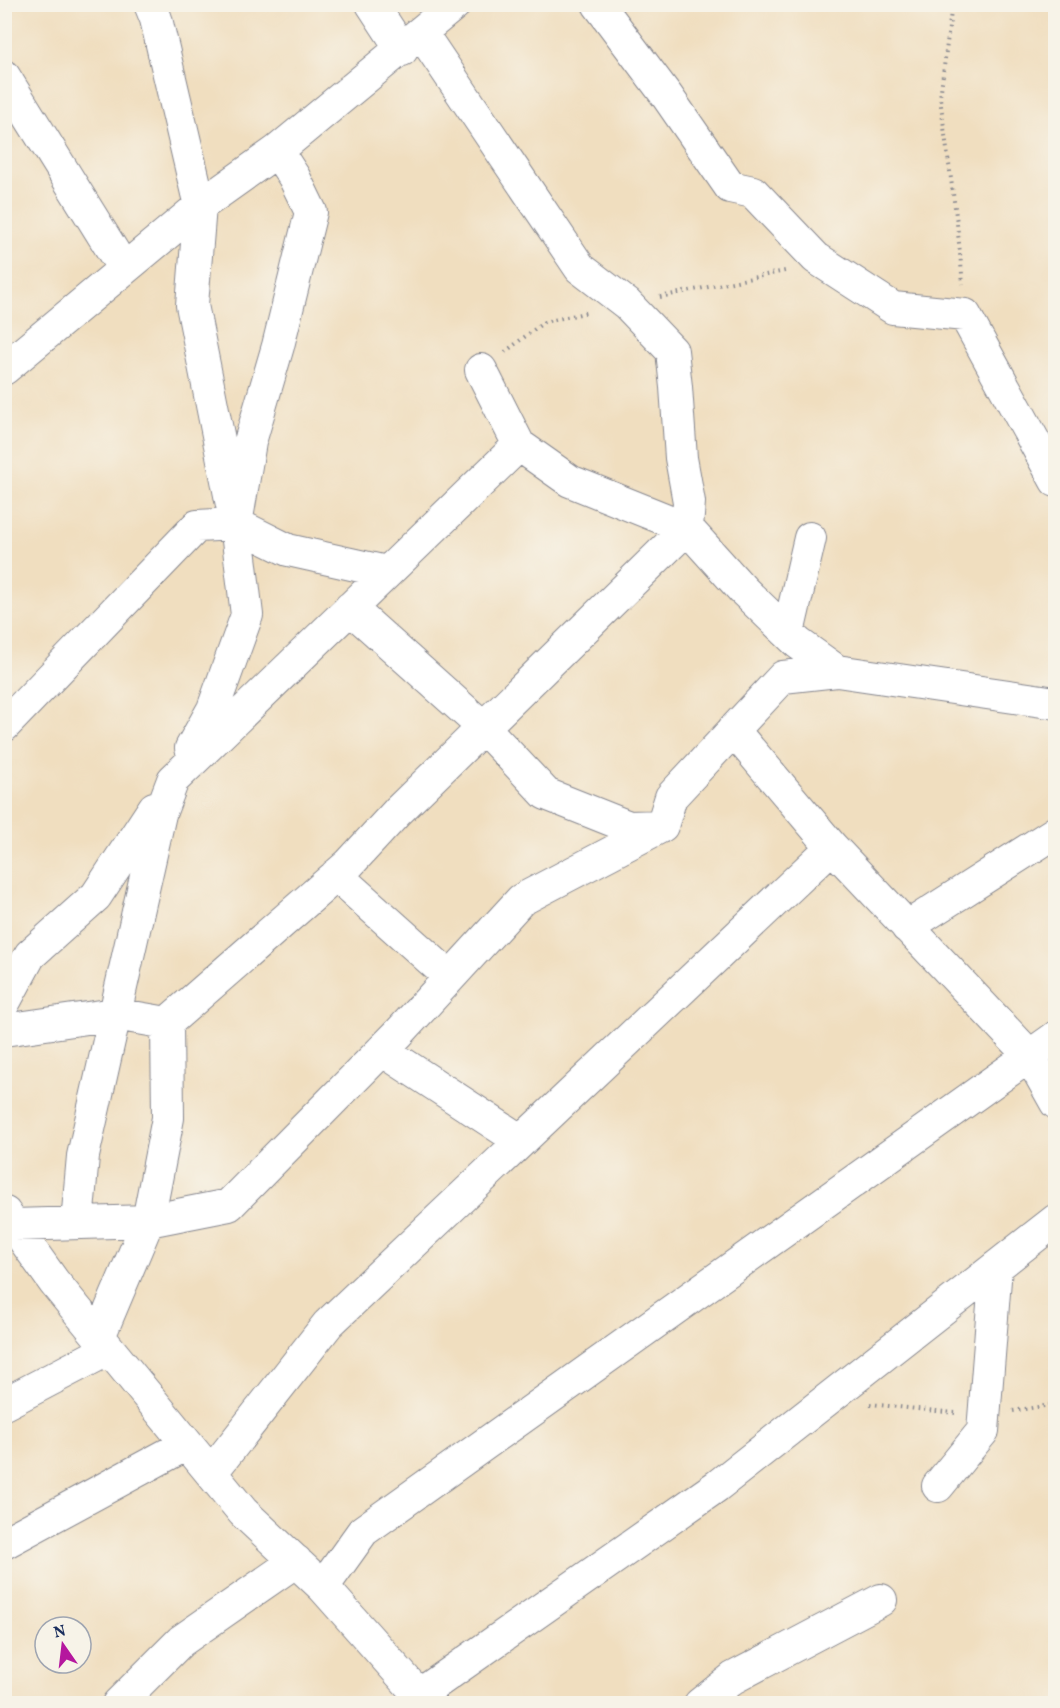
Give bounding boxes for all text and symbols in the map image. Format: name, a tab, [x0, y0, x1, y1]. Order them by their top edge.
north arrow	[33, 1615, 93, 1675]
text: N	[52, 1620, 69, 1644]

